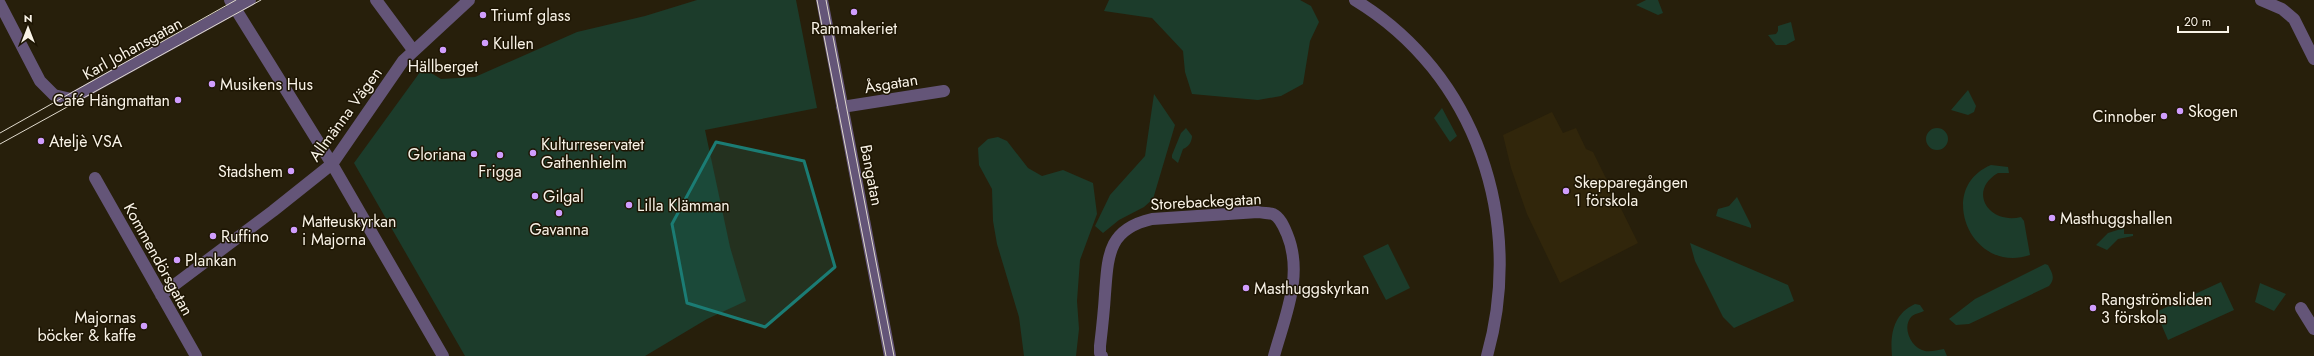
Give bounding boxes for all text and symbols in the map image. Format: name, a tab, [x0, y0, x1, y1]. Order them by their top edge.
place label: Triumf glass	[491, 4, 570, 27]
marker: Rammakeriet	[849, 7, 859, 17]
north arrow	[8, 8, 48, 48]
scale bar	[2178, 8, 2228, 34]
text: N	[24, 10, 32, 26]
marker: Triumf glass	[478, 10, 488, 20]
street label: Karl Johansgatan	[78, 11, 186, 85]
text: 20 m	[2184, 13, 2211, 31]
place label: Rammakeriet	[811, 17, 897, 40]
place label: Kullen	[493, 32, 534, 55]
marker: Kullen	[480, 38, 490, 48]
marker: Hällberget	[438, 45, 448, 55]
place label: Hällberget	[408, 55, 478, 78]
street label: Allmänna Vägen	[303, 62, 387, 166]
street label: Åsgatan	[863, 68, 919, 99]
place label: Musikens Hus	[220, 73, 313, 96]
marker: Musikens Hus	[207, 79, 217, 89]
place label: Café Hängmattan	[53, 89, 170, 112]
marker: Café Hängmattan	[173, 95, 183, 105]
place label: Skogen	[2188, 100, 2238, 123]
place label: Cinnober	[2092, 105, 2157, 128]
marker: Skogen	[2175, 106, 2185, 116]
marker: Cinnober	[2159, 111, 2169, 121]
place label: Ateljè VSA	[49, 130, 123, 153]
place label: Kulturreservatet Gathenhielm	[541, 133, 644, 174]
marker: Ateljè VSA	[36, 136, 46, 146]
place label: Gloriana	[408, 143, 466, 166]
street label: Bangatan	[854, 143, 889, 208]
marker: Kulturreservatet Gathenhielm	[528, 148, 538, 158]
marker: Gloriana	[469, 149, 479, 159]
marker: Frigga	[495, 150, 505, 160]
place label: Stadshem	[218, 160, 283, 183]
place label: Frigga	[478, 160, 522, 183]
marker: Stadshem	[286, 166, 296, 176]
place label: Skepparegången 1 förskola	[1574, 171, 1688, 212]
place label: Gilgal	[543, 185, 584, 208]
marker: Skepparegången 1 förskola	[1561, 186, 1571, 196]
street label: Storebackegatan	[1150, 187, 1262, 216]
marker: Gilgal	[530, 191, 540, 201]
place label: Lilla Klämman	[637, 194, 730, 217]
street label: Kommendörsgatan	[118, 199, 199, 320]
marker: Lilla Klämman	[624, 200, 634, 210]
place label: Masthuggshallen	[2060, 207, 2173, 230]
marker: Gavanna	[554, 208, 564, 218]
place label: Matteuskyrkan i Majorna	[302, 210, 396, 251]
marker: Masthuggshallen	[2047, 213, 2057, 223]
place label: Gavanna	[529, 218, 589, 241]
place label: Ruffino	[221, 225, 269, 248]
marker: Matteuskyrkan i Majorna	[289, 225, 299, 235]
marker: Ruffino	[208, 231, 218, 241]
place label: Plankan	[185, 249, 237, 272]
marker: Plankan	[172, 255, 182, 265]
place label: Masthuggskyrkan	[1254, 277, 1369, 300]
marker: Masthuggskyrkan	[1241, 283, 1251, 293]
place label: Rangströmsliden 3 förskola	[2101, 288, 2212, 329]
marker: Rangströmsliden 3 förskola	[2088, 303, 2098, 313]
place label: Majornas böcker & kaffe	[37, 306, 136, 347]
marker: Majornas böcker & kaffe	[139, 321, 149, 331]

